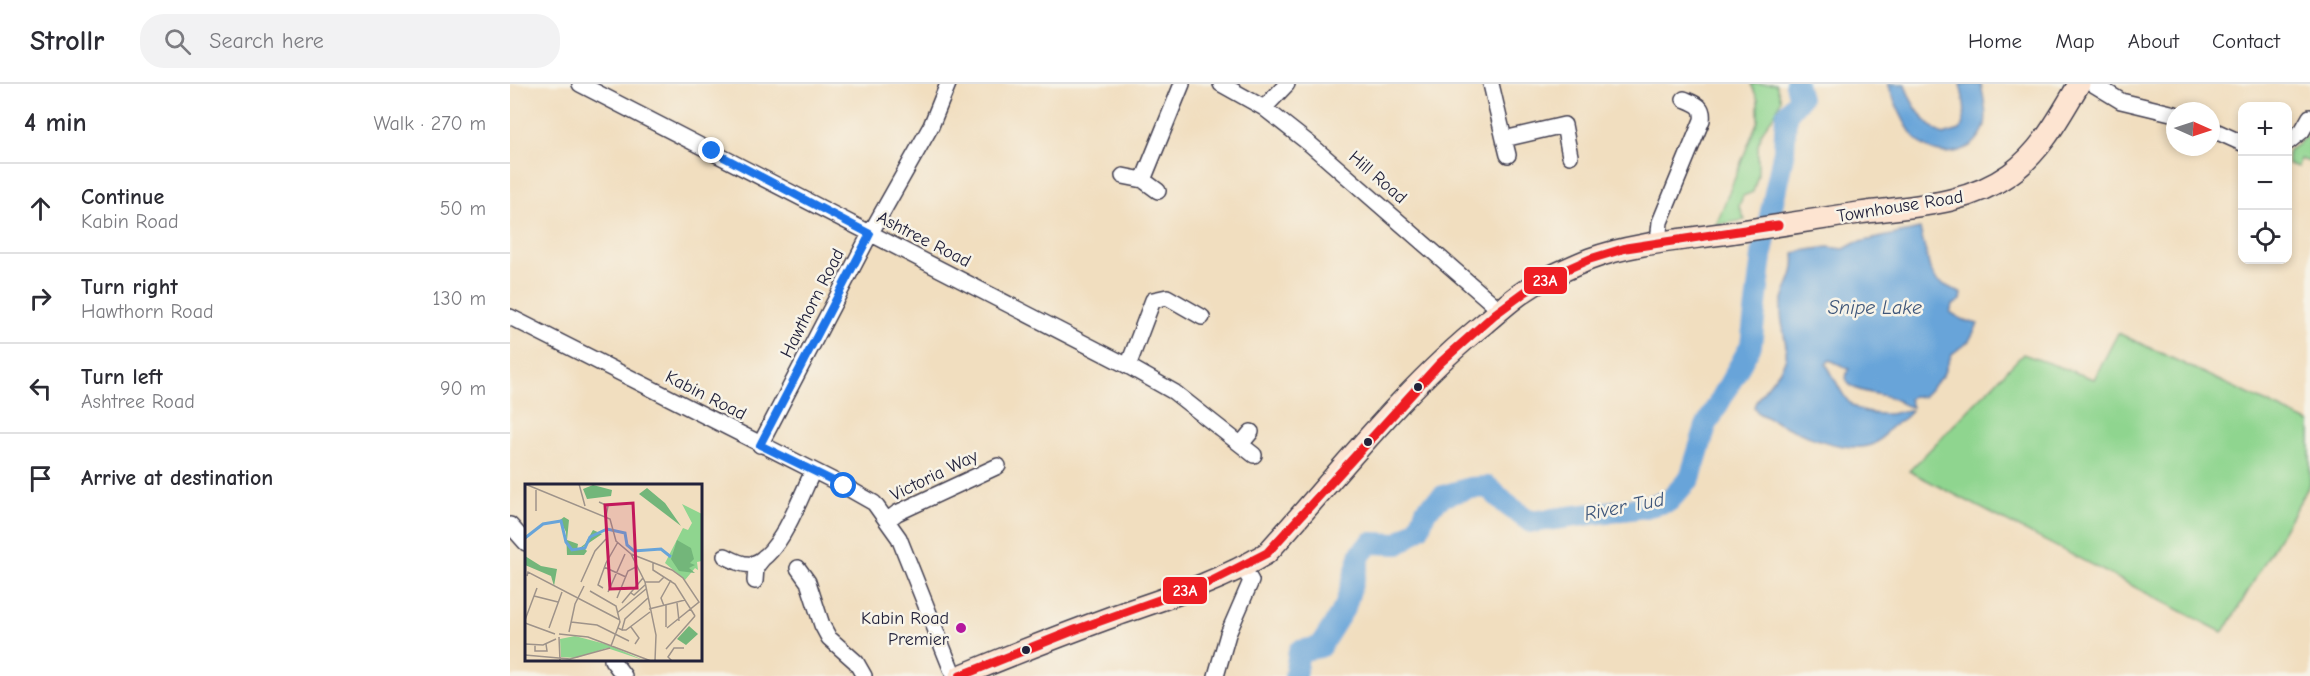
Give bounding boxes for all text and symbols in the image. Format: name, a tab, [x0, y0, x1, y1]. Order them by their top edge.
search box	[140, 14, 560, 68]
text: Strollr	[30, 25, 104, 57]
icon: search	[161, 25, 194, 58]
text: Search here	[209, 28, 324, 54]
text: Home	[1968, 29, 2022, 53]
text: Map	[2055, 29, 2095, 53]
text: About	[2128, 29, 2179, 53]
text: Contact	[2212, 29, 2280, 53]
north arrow	[2166, 102, 2220, 156]
map controls	[2238, 102, 2292, 264]
button: +	[2238, 102, 2292, 156]
text: 4 min	[24, 108, 87, 138]
text: Walk · 270 m	[373, 112, 486, 135]
route end	[698, 137, 724, 163]
street label: Hill Road	[1344, 147, 1411, 208]
button: −	[2238, 156, 2292, 210]
text: Continue	[81, 184, 164, 210]
street label: Townhouse Road	[1835, 186, 1965, 227]
icon: ahead	[24, 192, 57, 225]
text: 50 m	[440, 197, 486, 220]
street label: Ashtree Road	[873, 207, 974, 272]
text: Kabin Road	[81, 210, 179, 233]
button: locate	[2238, 210, 2292, 264]
street label: Hawthorn Road	[776, 245, 849, 361]
line badge: 23A	[1523, 266, 1568, 295]
text: 23A	[1533, 272, 1558, 290]
text: Turn right	[81, 274, 178, 300]
icon: right	[24, 282, 57, 315]
text: 130 m	[433, 287, 486, 310]
water label: Snipe Lake	[1828, 296, 1922, 319]
text: Hawthorn Road	[81, 300, 214, 323]
text: Turn left	[81, 364, 163, 390]
street label: Kabin Road	[662, 366, 750, 425]
icon: left	[24, 372, 57, 405]
text: 90 m	[440, 377, 486, 400]
unlabelled marker	[1412, 381, 1424, 393]
text: Ashtree Road	[81, 390, 195, 413]
unlabelled marker	[1362, 436, 1374, 448]
street label: Victoria Way	[887, 445, 982, 506]
icon: arrive	[24, 462, 57, 495]
text: Arrive at destination	[81, 465, 273, 491]
route start	[830, 472, 856, 498]
inset map	[525, 484, 702, 661]
water label: River Tud	[1582, 487, 1667, 525]
line badge: 23A	[1162, 576, 1208, 605]
text: 23A	[1173, 582, 1198, 600]
place label: Kabin Road Premier	[861, 608, 950, 650]
marker: Kabin Road Premier	[954, 621, 968, 635]
unlabelled marker	[1020, 644, 1032, 656]

